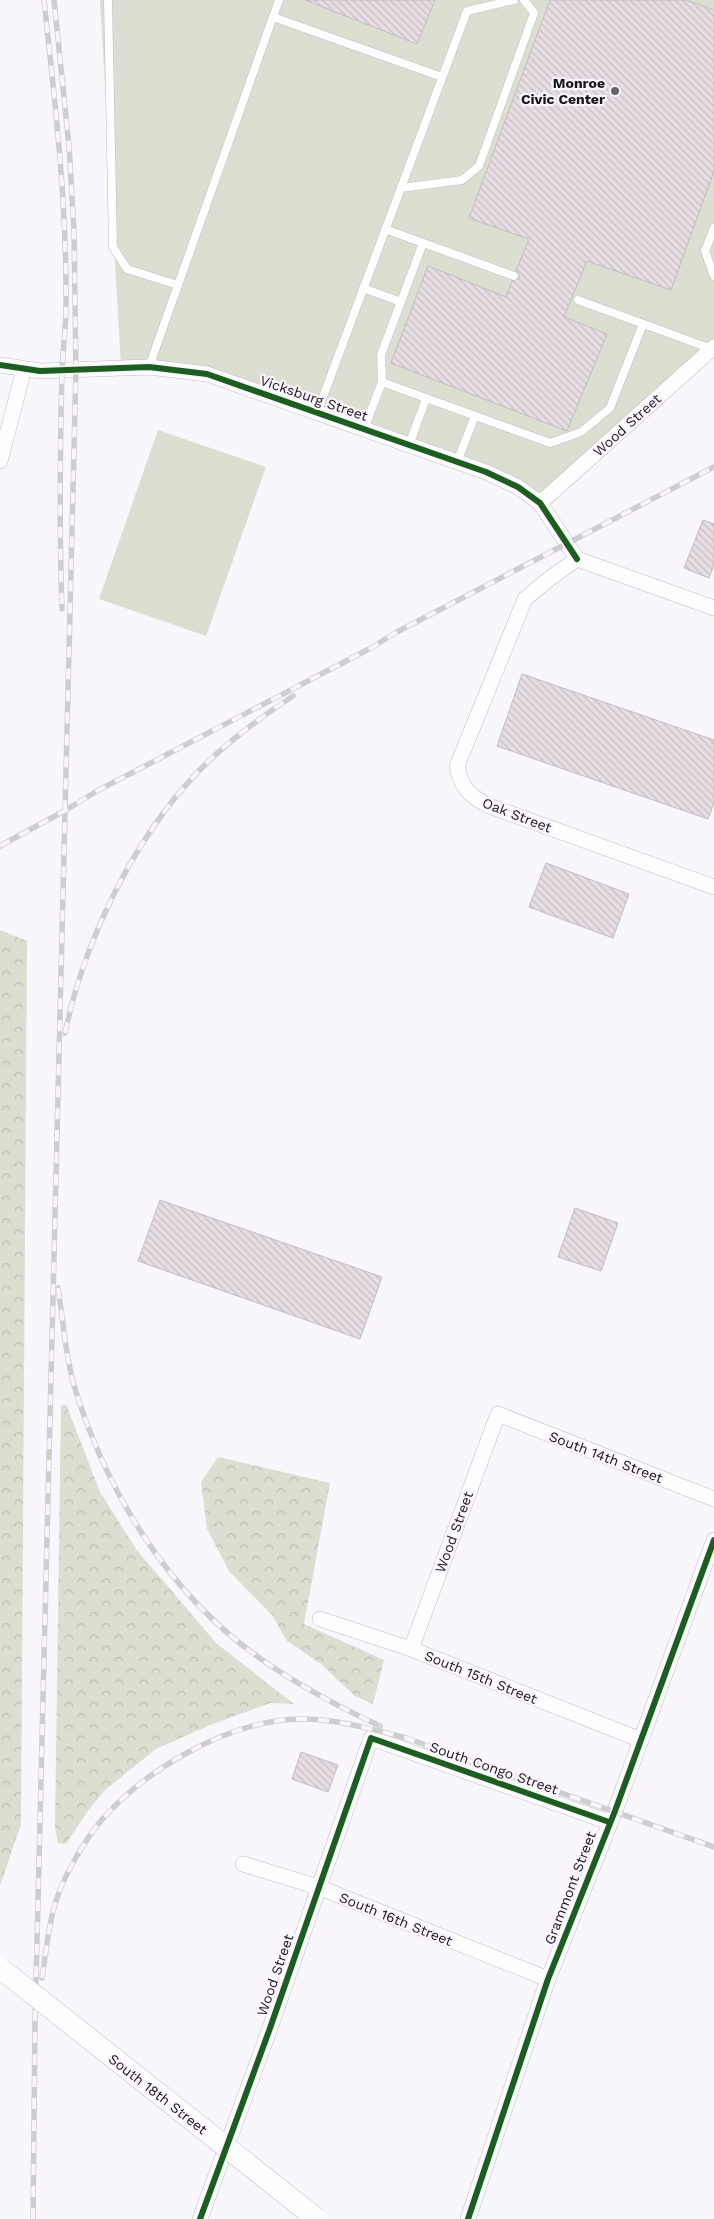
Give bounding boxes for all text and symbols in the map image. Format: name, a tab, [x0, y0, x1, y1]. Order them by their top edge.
place label: Monroe Civic Center	[521, 75, 605, 107]
marker: Monroe Civic Center	[609, 85, 621, 97]
street label: Vicksburg Street	[258, 372, 370, 424]
street label: Wood Street	[590, 390, 664, 460]
street label: Oak Street	[480, 794, 554, 836]
street label: South 14th Street	[547, 1428, 665, 1486]
street label: Wood Street	[432, 1489, 476, 1575]
street label: South 15th Street	[422, 1647, 540, 1707]
street label: South Congo Street	[428, 1739, 560, 1798]
street label: Grammont Street	[541, 1829, 599, 1947]
street label: South 16th Street	[337, 1889, 455, 1949]
street label: Wood Street	[254, 1932, 297, 2018]
street label: South 18th Street	[106, 2051, 211, 2137]

